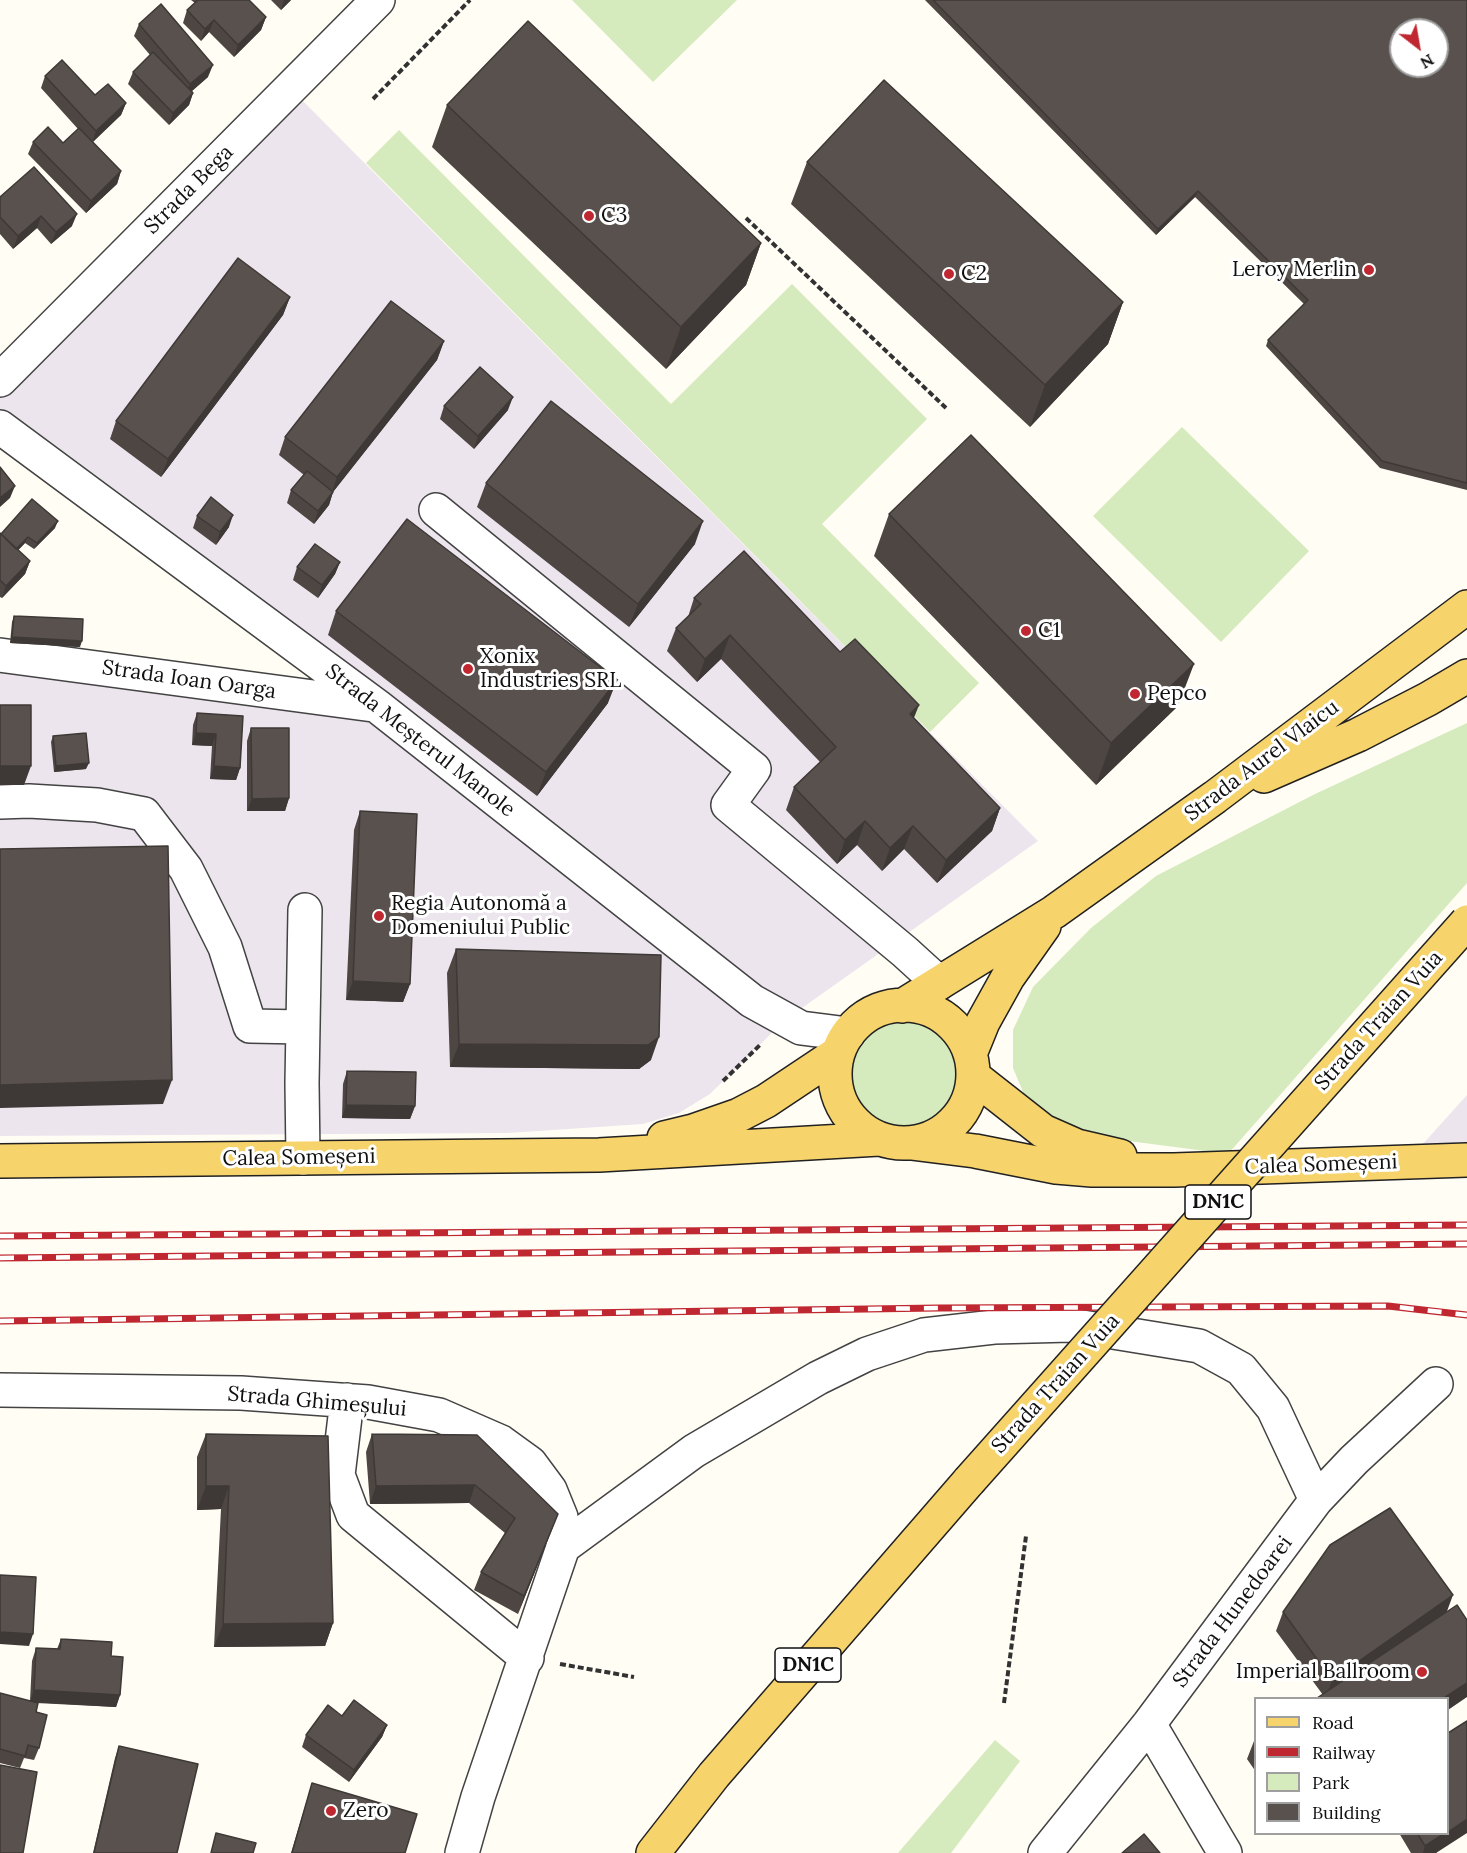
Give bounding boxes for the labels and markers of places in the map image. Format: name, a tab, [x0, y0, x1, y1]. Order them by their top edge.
place label: C3	[601, 203, 627, 229]
marker: C3	[582, 209, 596, 223]
place label: Leroy Merlin	[1232, 257, 1357, 283]
place label: C2	[961, 261, 987, 287]
marker: Leroy Merlin	[1362, 263, 1376, 277]
marker: C2	[942, 267, 956, 281]
place label: C1	[1038, 618, 1060, 644]
marker: C1	[1019, 624, 1033, 638]
place label: Xonix Industries SRL	[480, 644, 621, 694]
marker: Xonix Industries SRL	[461, 662, 475, 676]
place label: Pepco	[1147, 681, 1207, 707]
marker: Pepco	[1128, 687, 1142, 701]
place label: Regia Autonomă a Domeniului Public	[391, 891, 570, 941]
marker: Regia Autonomă a Domeniului Public	[372, 909, 386, 923]
place label: Imperial Ballroom	[1236, 1659, 1410, 1685]
marker: Imperial Ballroom	[1415, 1665, 1429, 1679]
place label: Zero	[343, 1798, 388, 1824]
marker: Zero	[324, 1804, 338, 1818]

